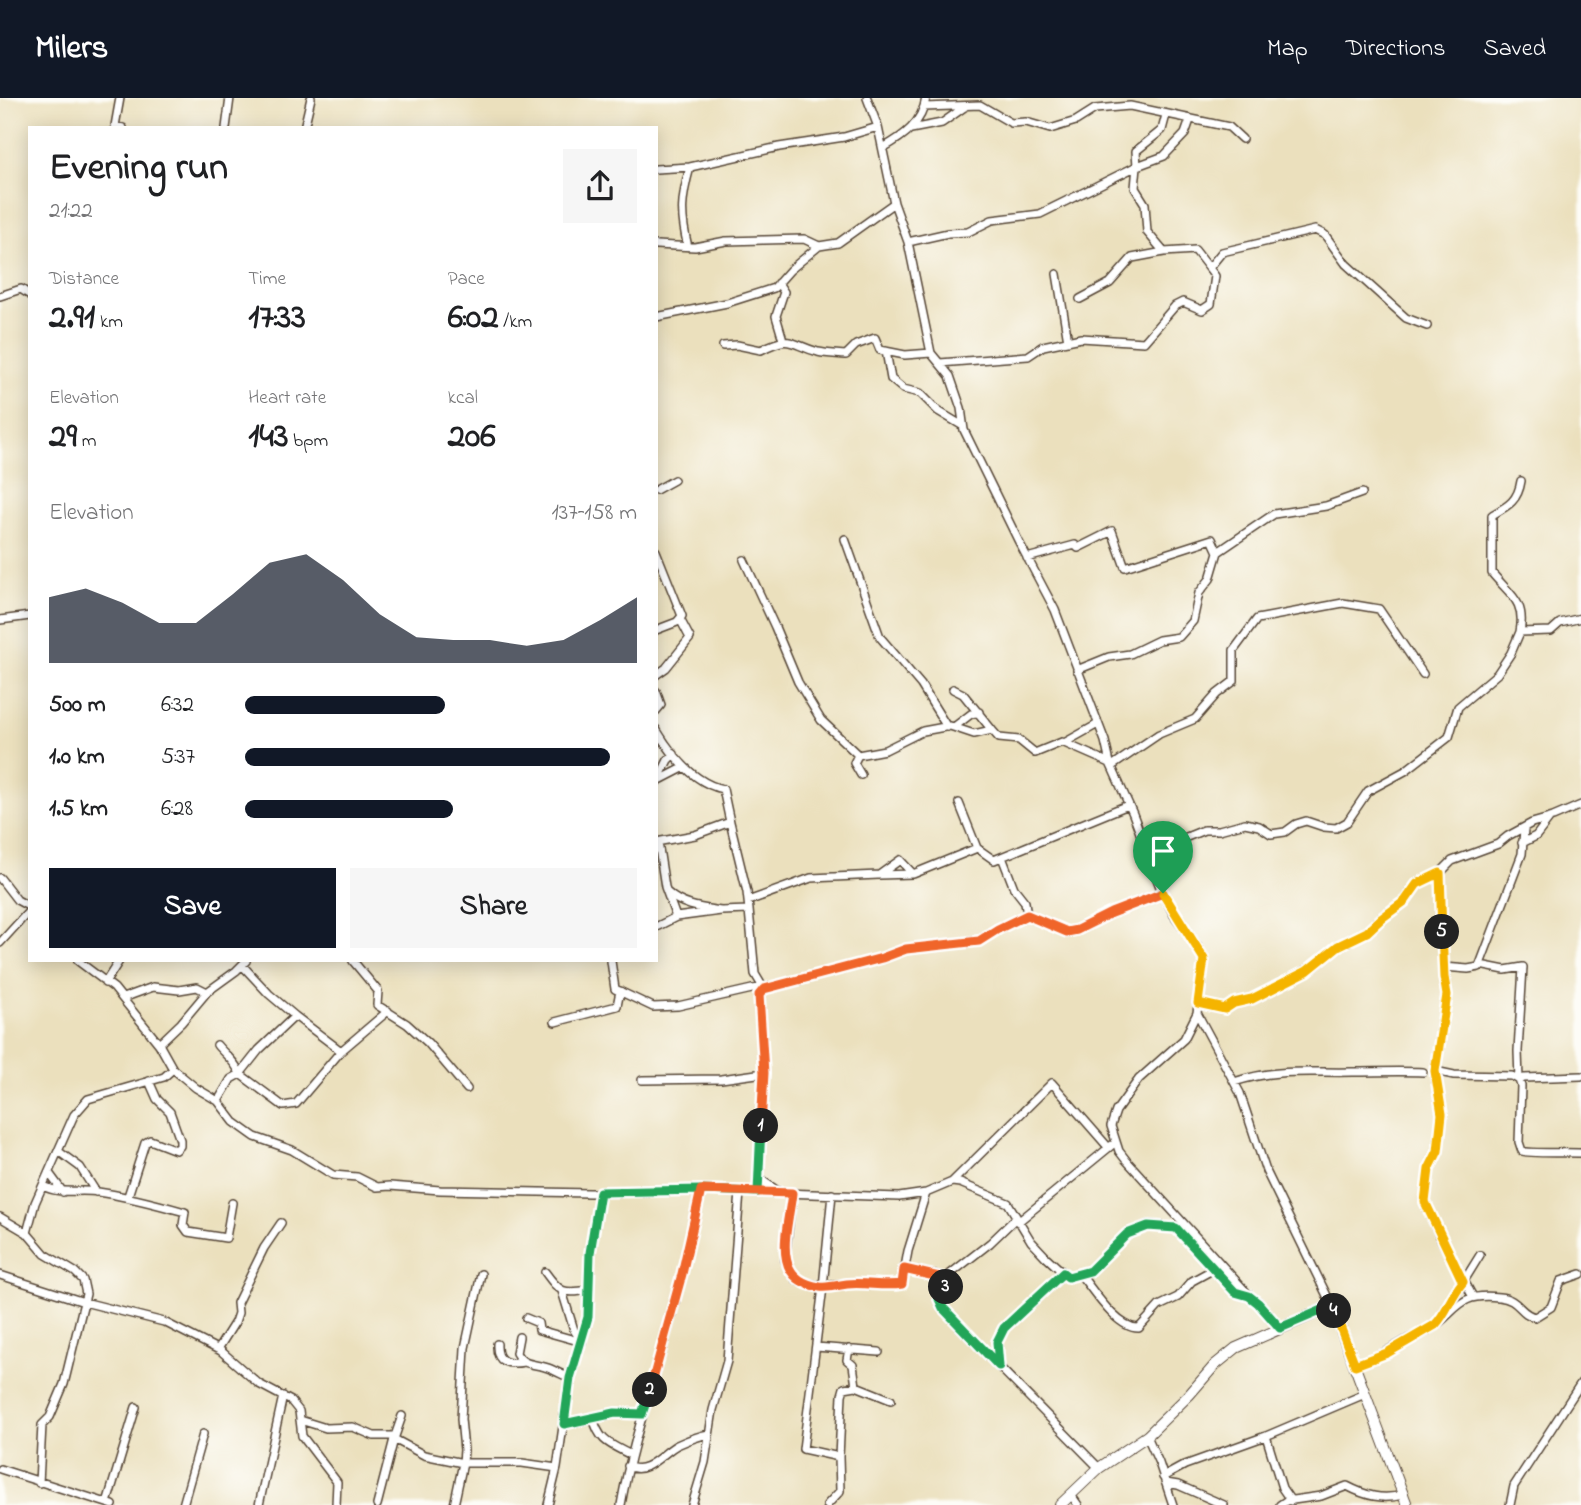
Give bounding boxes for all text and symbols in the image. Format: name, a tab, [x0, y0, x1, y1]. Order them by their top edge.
text: Milers	[35, 25, 108, 73]
text: Map	[1267, 32, 1308, 67]
text: Directions	[1346, 32, 1445, 67]
text: Saved	[1483, 32, 1546, 67]
text: Evening run	[49, 141, 228, 197]
button: share	[563, 149, 637, 223]
text: 21:22	[49, 195, 93, 228]
text: Distance	[49, 266, 119, 293]
text: Time	[248, 266, 286, 293]
text: Pace	[448, 266, 485, 293]
text: 2.91	[49, 293, 95, 344]
text: 17:33	[248, 293, 306, 344]
text: 6:02	[448, 293, 499, 344]
text: km	[95, 309, 123, 336]
text: /km	[499, 309, 532, 336]
text: Elevation	[49, 385, 119, 412]
text: Heart rate	[248, 385, 326, 412]
text: kcal	[448, 385, 478, 412]
text: 29	[49, 412, 77, 463]
text: 143	[248, 412, 288, 463]
text: 206	[448, 412, 496, 463]
text: m	[77, 428, 96, 455]
text: bpm	[288, 428, 328, 455]
text: Elevation	[49, 497, 134, 530]
text: 137–158 m	[551, 497, 637, 530]
text: 500 m	[49, 689, 106, 722]
text: 6:32	[161, 689, 194, 722]
text: 1.0 km	[49, 741, 105, 774]
text: 5:37	[161, 741, 195, 774]
text: 1.5 km	[49, 793, 108, 826]
text: 6:28	[161, 793, 193, 826]
pin	[1133, 821, 1193, 893]
icon: arrive	[1144, 832, 1182, 870]
button: Save	[49, 868, 336, 948]
button: Share	[350, 868, 637, 948]
pin: 5	[1424, 914, 1460, 950]
text: 5	[1436, 918, 1447, 945]
pin: 1	[744, 1108, 778, 1144]
text: 1	[757, 1112, 764, 1139]
pin: 3	[928, 1270, 964, 1304]
text: 3	[942, 1273, 949, 1300]
pin: 4	[1316, 1294, 1352, 1328]
text: 4	[1330, 1297, 1337, 1324]
pin: 2	[632, 1372, 668, 1408]
text: 2	[645, 1376, 654, 1403]

